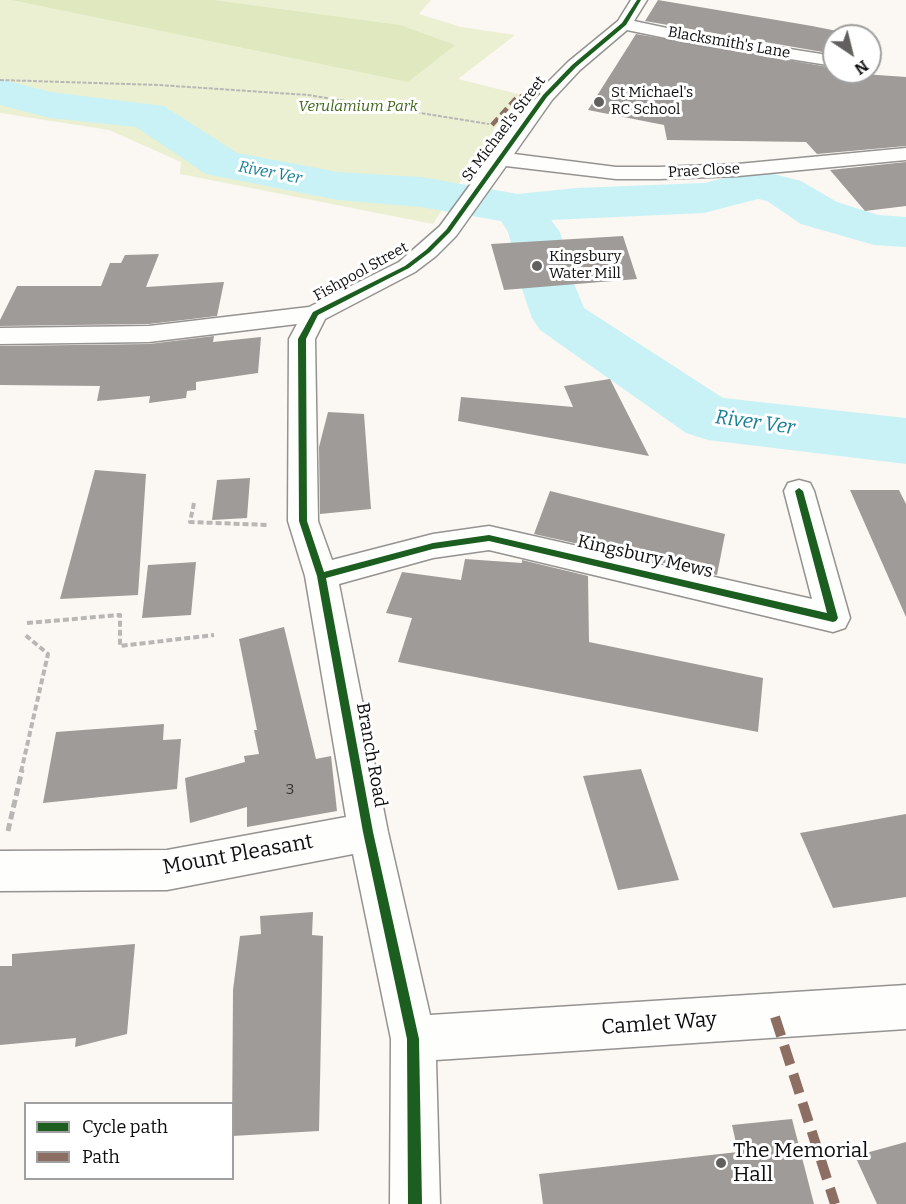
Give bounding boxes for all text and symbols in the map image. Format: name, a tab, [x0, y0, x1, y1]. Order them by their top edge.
street label: Blacksmith's Lane	[666, 23, 792, 63]
north arrow	[822, 24, 882, 84]
text: N	[851, 56, 872, 79]
street label: St Michael's Street	[458, 73, 550, 185]
place label: St Michael's RC School	[611, 84, 693, 119]
marker: St Michael's RC School	[592, 95, 606, 109]
park label: Verulamium Park	[298, 98, 418, 116]
water label: River Ver	[237, 157, 303, 189]
street label: Prae Close	[668, 160, 740, 182]
street label: Fishpool Street	[311, 239, 411, 305]
place label: Kingsbury Water Mill	[549, 248, 622, 283]
marker: Kingsbury Water Mill	[530, 259, 544, 273]
water label: River Ver	[714, 406, 796, 440]
street label: Kingsbury Mews	[575, 531, 715, 583]
street label: Branch Road	[351, 701, 391, 809]
house number: 3	[286, 781, 294, 799]
street label: Mount Pleasant	[161, 829, 315, 881]
street label: Camlet Way	[600, 1007, 718, 1041]
legend	[24, 1102, 234, 1180]
text: Cycle path	[82, 1116, 168, 1138]
place label: The Memorial Hall	[733, 1138, 868, 1188]
text: Path	[82, 1146, 120, 1168]
marker: The Memorial Hall	[714, 1156, 728, 1170]

